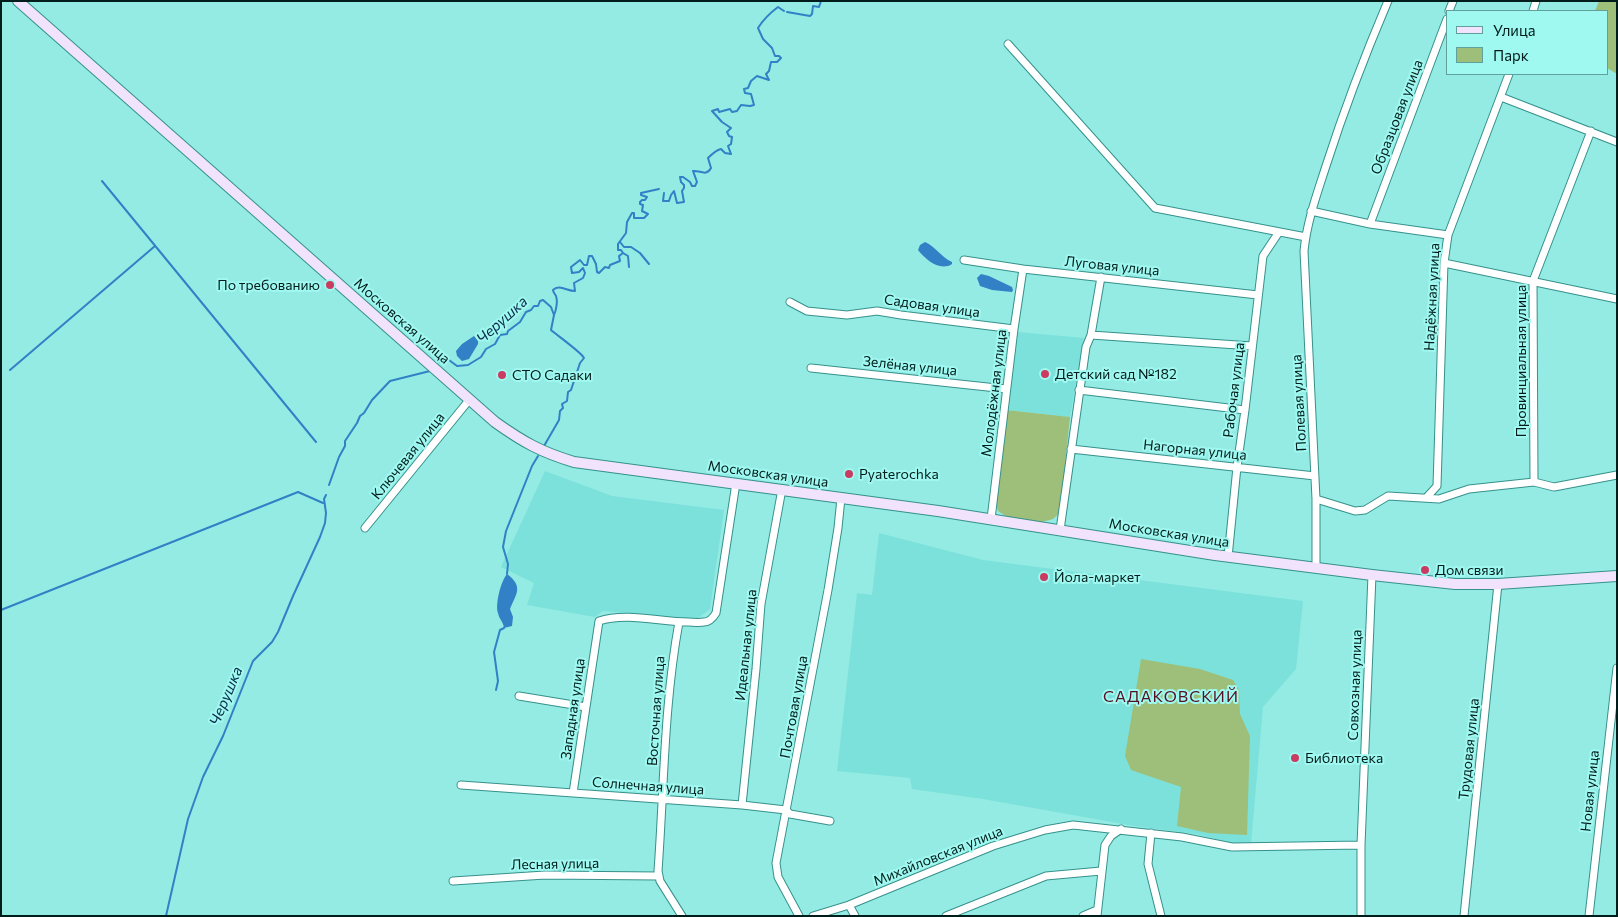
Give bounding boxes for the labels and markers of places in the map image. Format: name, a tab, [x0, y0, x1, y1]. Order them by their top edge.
place label: По требованию	[217, 277, 320, 293]
marker: По требованию	[324, 279, 336, 291]
place label: Детский сад №182	[1055, 366, 1177, 382]
place label: СТО Садаки	[512, 367, 592, 383]
marker: Детский сад №182	[1039, 368, 1051, 380]
marker: СТО Садаки	[496, 369, 508, 381]
place label: Pyaterochka	[859, 466, 939, 482]
marker: Pyaterochka	[843, 468, 855, 480]
place label: Дом связи	[1435, 562, 1503, 578]
marker: Дом связи	[1419, 564, 1431, 576]
place label: Йола-маркет	[1054, 569, 1141, 585]
marker: Йола-маркет	[1038, 571, 1050, 583]
place label: Библиотека	[1305, 750, 1383, 766]
marker: Библиотека	[1289, 752, 1301, 764]

